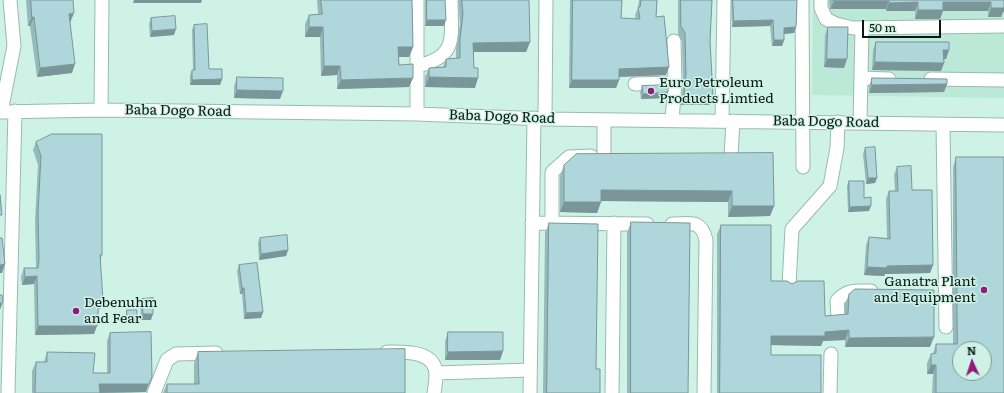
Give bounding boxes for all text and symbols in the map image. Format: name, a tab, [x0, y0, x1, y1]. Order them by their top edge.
scale bar	[864, 12, 943, 38]
text: 50 m	[869, 18, 896, 36]
place label: Euro Petroleum Products Limtied	[659, 75, 774, 108]
marker: Euro Petroleum Products Limtied	[646, 86, 656, 96]
street label: Baba Dogo Road	[125, 102, 231, 120]
street label: Baba Dogo Road	[448, 107, 556, 127]
street label: Baba Dogo Road	[773, 113, 879, 131]
place label: Ganatra Plant and Equipment	[874, 274, 976, 306]
marker: Ganatra Plant and Equipment	[979, 285, 989, 295]
place label: Debenuhm and Fear	[84, 295, 158, 328]
marker: Debenuhm and Fear	[71, 306, 81, 316]
north arrow	[952, 341, 992, 381]
text: N	[966, 342, 976, 358]

